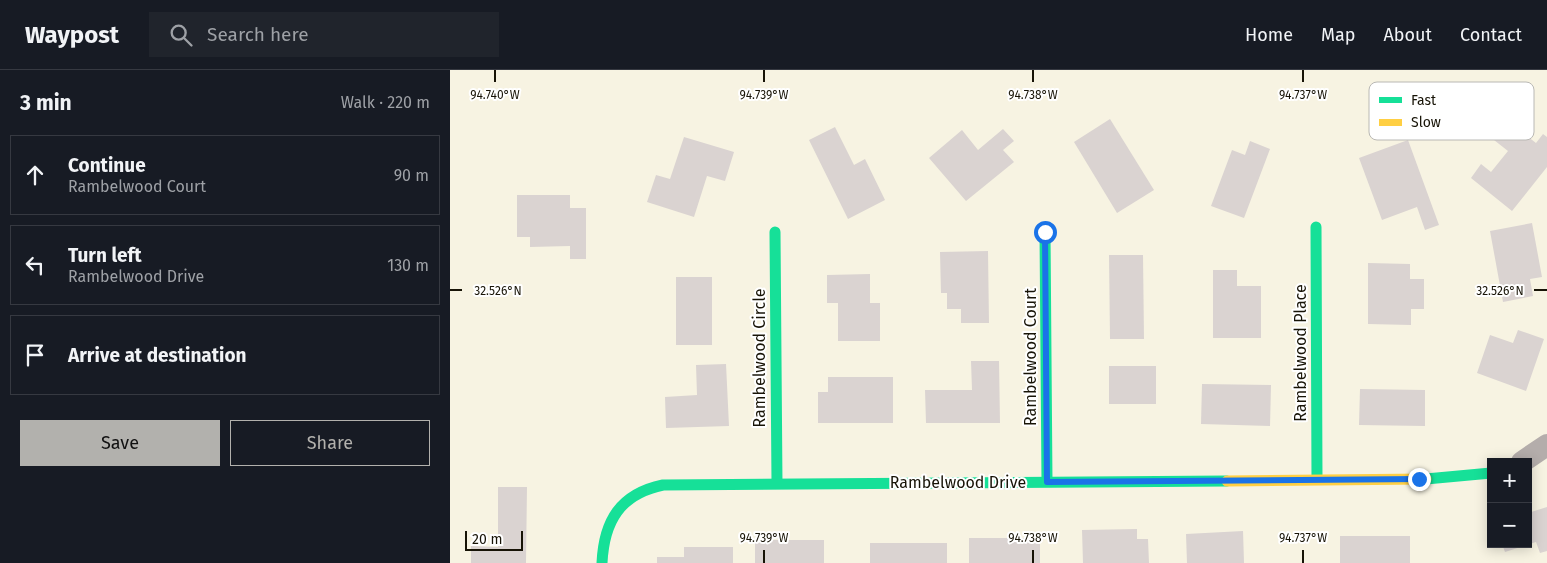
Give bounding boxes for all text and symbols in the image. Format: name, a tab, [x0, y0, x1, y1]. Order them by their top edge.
search box	[149, 12, 499, 57]
text: Waypost	[25, 21, 119, 49]
icon: search	[167, 21, 195, 49]
text: Search here	[207, 23, 309, 46]
text: Home	[1245, 24, 1293, 46]
text: Map	[1321, 24, 1355, 46]
text: About	[1383, 24, 1432, 46]
text: Contact	[1460, 24, 1522, 46]
legend	[1369, 82, 1534, 140]
text: 94.740°W	[470, 88, 520, 102]
text: 94.739°W	[740, 88, 789, 102]
text: 94.738°W	[1008, 88, 1058, 102]
text: 94.737°W	[1279, 88, 1327, 102]
text: 3 min	[20, 90, 72, 116]
text: Fast	[1411, 92, 1437, 109]
text: Walk · 220 m	[341, 93, 430, 112]
text: Slow	[1411, 114, 1441, 131]
text: Continue	[68, 154, 146, 177]
icon: ahead	[21, 161, 49, 189]
text: 90 m	[394, 166, 429, 185]
text: Rambelwood Court	[68, 177, 206, 196]
route start	[1034, 221, 1057, 244]
text: Turn left	[68, 244, 142, 267]
icon: left	[21, 251, 49, 279]
text: 130 m	[387, 256, 429, 275]
text: Rambelwood Drive	[68, 267, 204, 286]
text: 32.526°N	[474, 284, 522, 298]
street label: Rambelwood Place	[1291, 284, 1310, 422]
text: 32.526°N	[1476, 284, 1524, 298]
street label: Rambelwood Court	[1021, 288, 1040, 426]
street label: Rambelwood Circle	[750, 289, 769, 427]
icon: arrive	[21, 341, 49, 369]
text: Arrive at destination	[68, 344, 247, 367]
button: Save	[20, 420, 220, 466]
button: Share	[230, 420, 430, 466]
map controls	[1487, 458, 1532, 548]
button: +	[1487, 458, 1532, 503]
route end	[1408, 468, 1431, 491]
street label: Rambelwood Drive	[890, 473, 1026, 492]
button: −	[1487, 503, 1532, 548]
scale bar	[465, 528, 522, 551]
text: 20 m	[472, 531, 502, 548]
text: 94.739°W	[740, 531, 789, 545]
text: 94.738°W	[1008, 531, 1058, 545]
text: 94.737°W	[1279, 531, 1327, 545]

